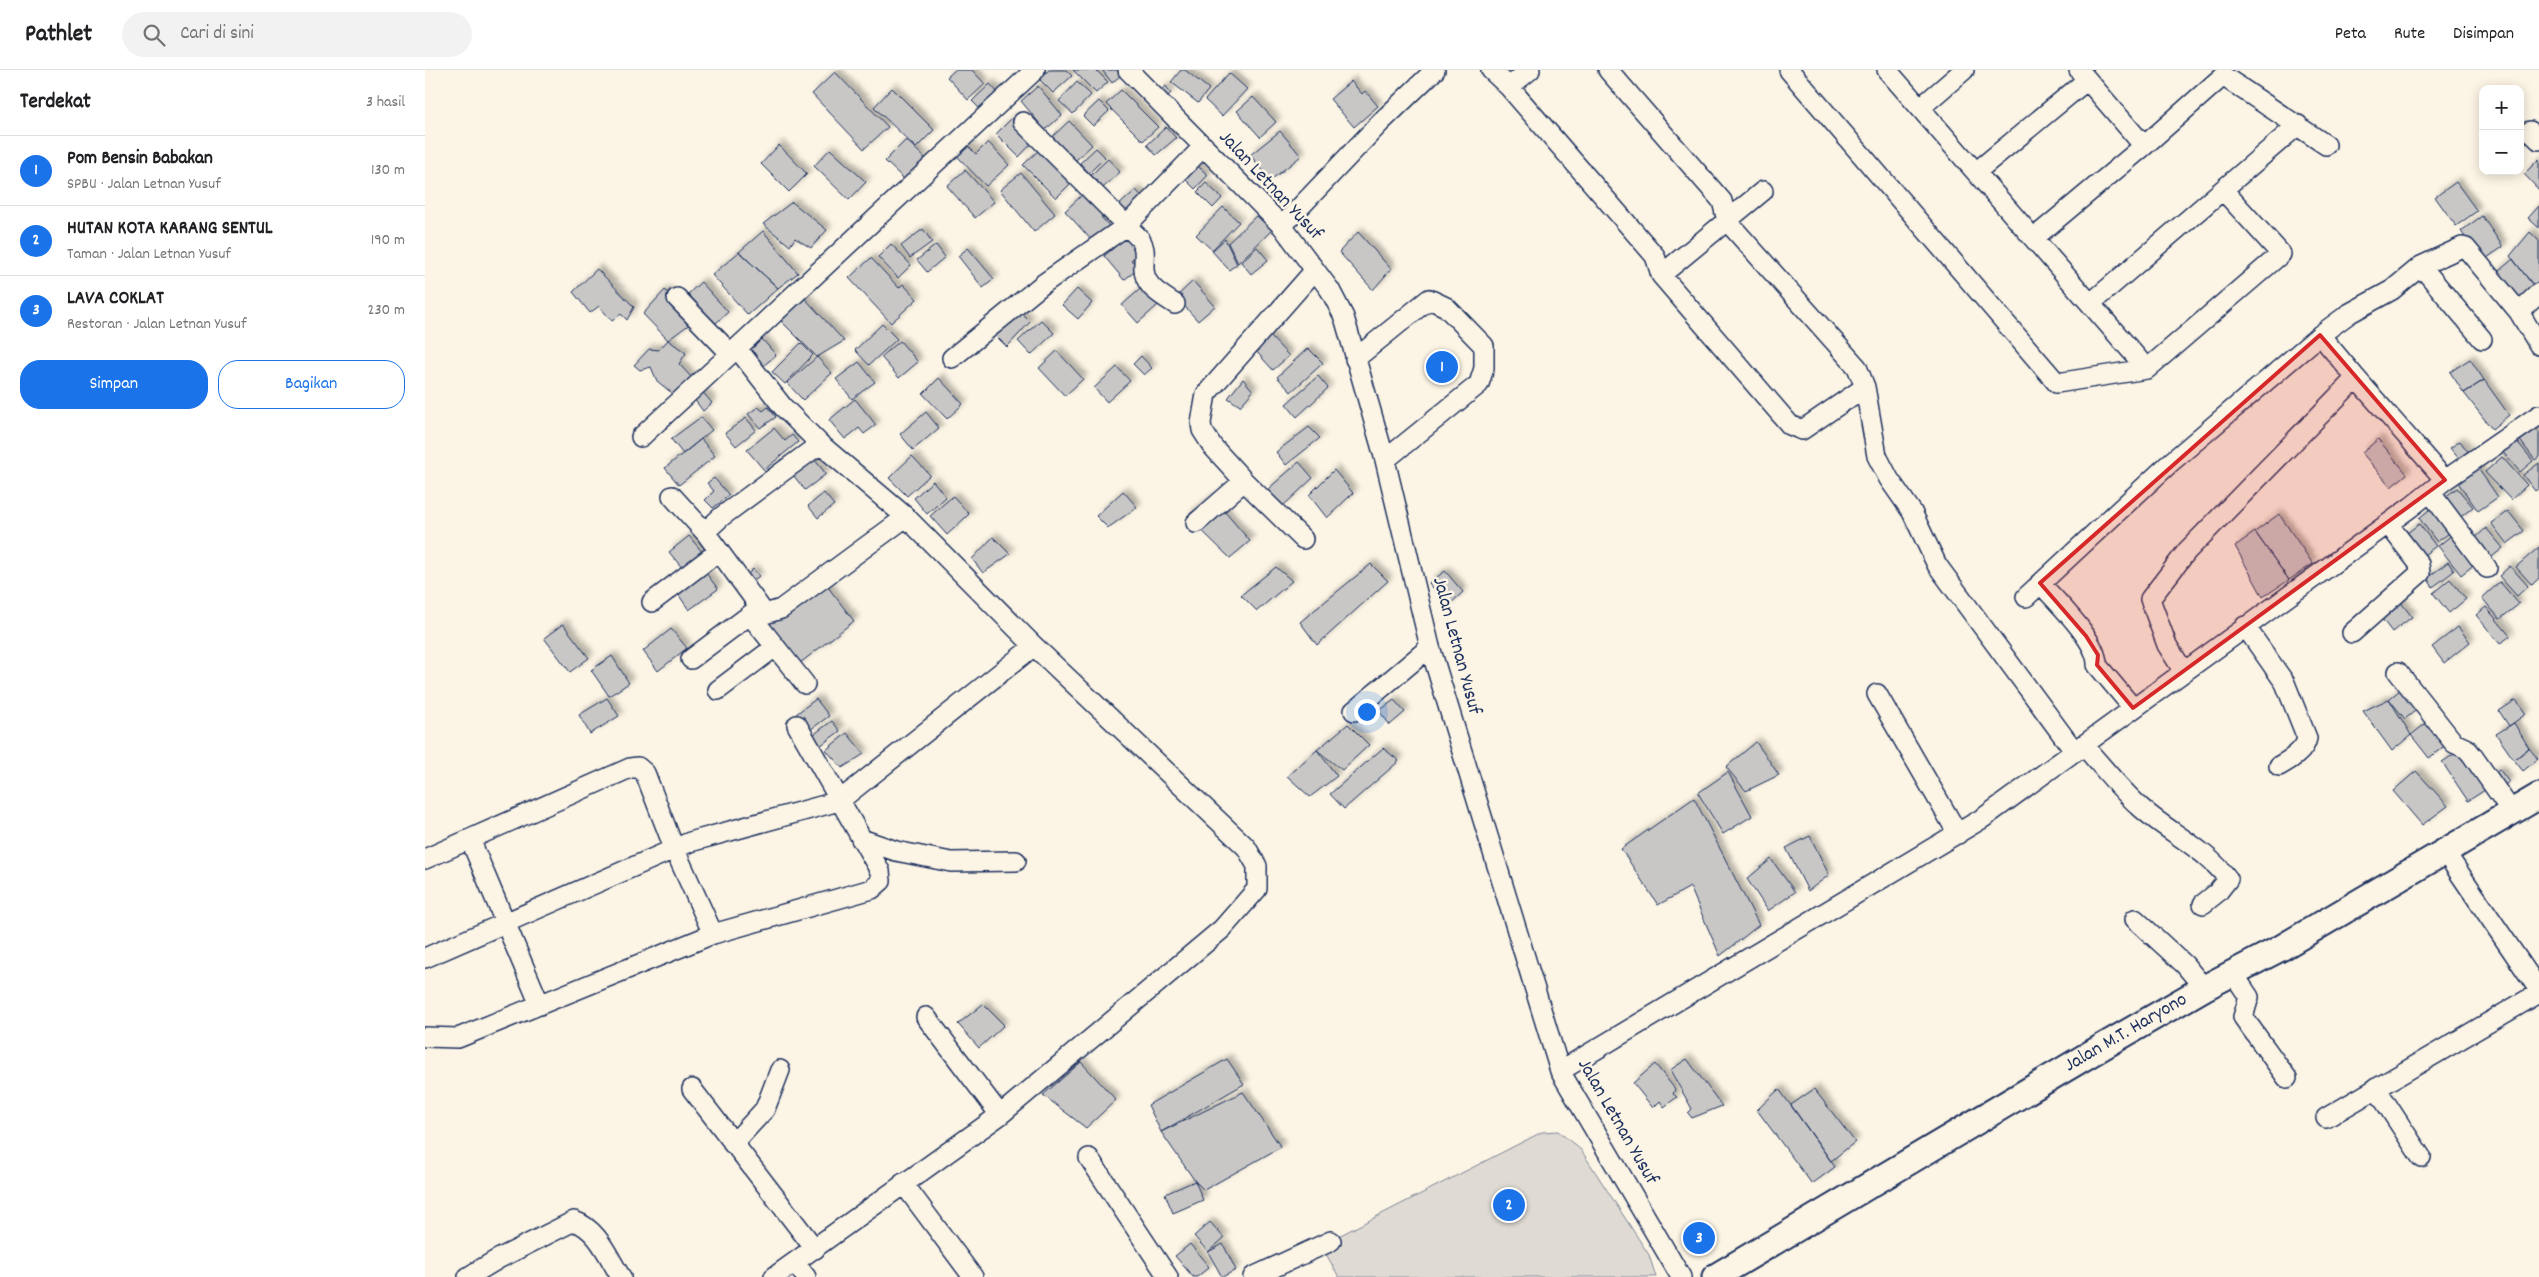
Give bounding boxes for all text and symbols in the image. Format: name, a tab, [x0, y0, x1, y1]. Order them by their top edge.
search box	[122, 12, 472, 57]
text: Pathlet	[25, 18, 92, 52]
icon: search	[140, 21, 168, 49]
text: Cari di sini	[180, 21, 254, 48]
text: Peta	[2335, 22, 2366, 47]
text: Rute	[2394, 22, 2425, 47]
text: Disimpan	[2453, 22, 2514, 47]
map controls	[2479, 85, 2524, 175]
button: +	[2479, 85, 2524, 130]
text: Terdekat	[20, 88, 91, 118]
text: 3 hasil	[366, 91, 405, 114]
street label: Jalan Letnan Yusuf	[1212, 125, 1329, 248]
button: −	[2479, 130, 2524, 175]
text: Pom Bensin Babakan	[67, 146, 213, 173]
text: 1	[34, 159, 38, 182]
text: 130 m	[371, 159, 405, 182]
text: SPBU · Jalan Letnan Yusuf	[67, 173, 221, 196]
text: HUTAN KOTA KARANG SENTUL	[67, 216, 273, 243]
text: 2	[33, 229, 40, 252]
text: 190 m	[371, 229, 405, 252]
text: Taman · Jalan Letnan Yusuf	[67, 243, 231, 266]
text: LAVA COKLAT	[67, 286, 164, 313]
text: 3	[32, 299, 40, 322]
text: 230 m	[368, 299, 405, 322]
text: Restoran · Jalan Letnan Yusuf	[67, 313, 247, 336]
pin: 1	[1426, 348, 1458, 386]
button: Simpan	[20, 360, 208, 409]
button: Bagikan	[218, 360, 405, 409]
street label: Jalan Letnan Yusuf	[1424, 574, 1488, 719]
your location	[1354, 699, 1380, 725]
street label: Jalan M.T. Haryono	[2059, 986, 2193, 1080]
street label: Jalan Letnan Yusuf	[1570, 1054, 1665, 1191]
pin: 2	[1493, 1186, 1525, 1224]
pin: 3	[1683, 1219, 1715, 1257]

